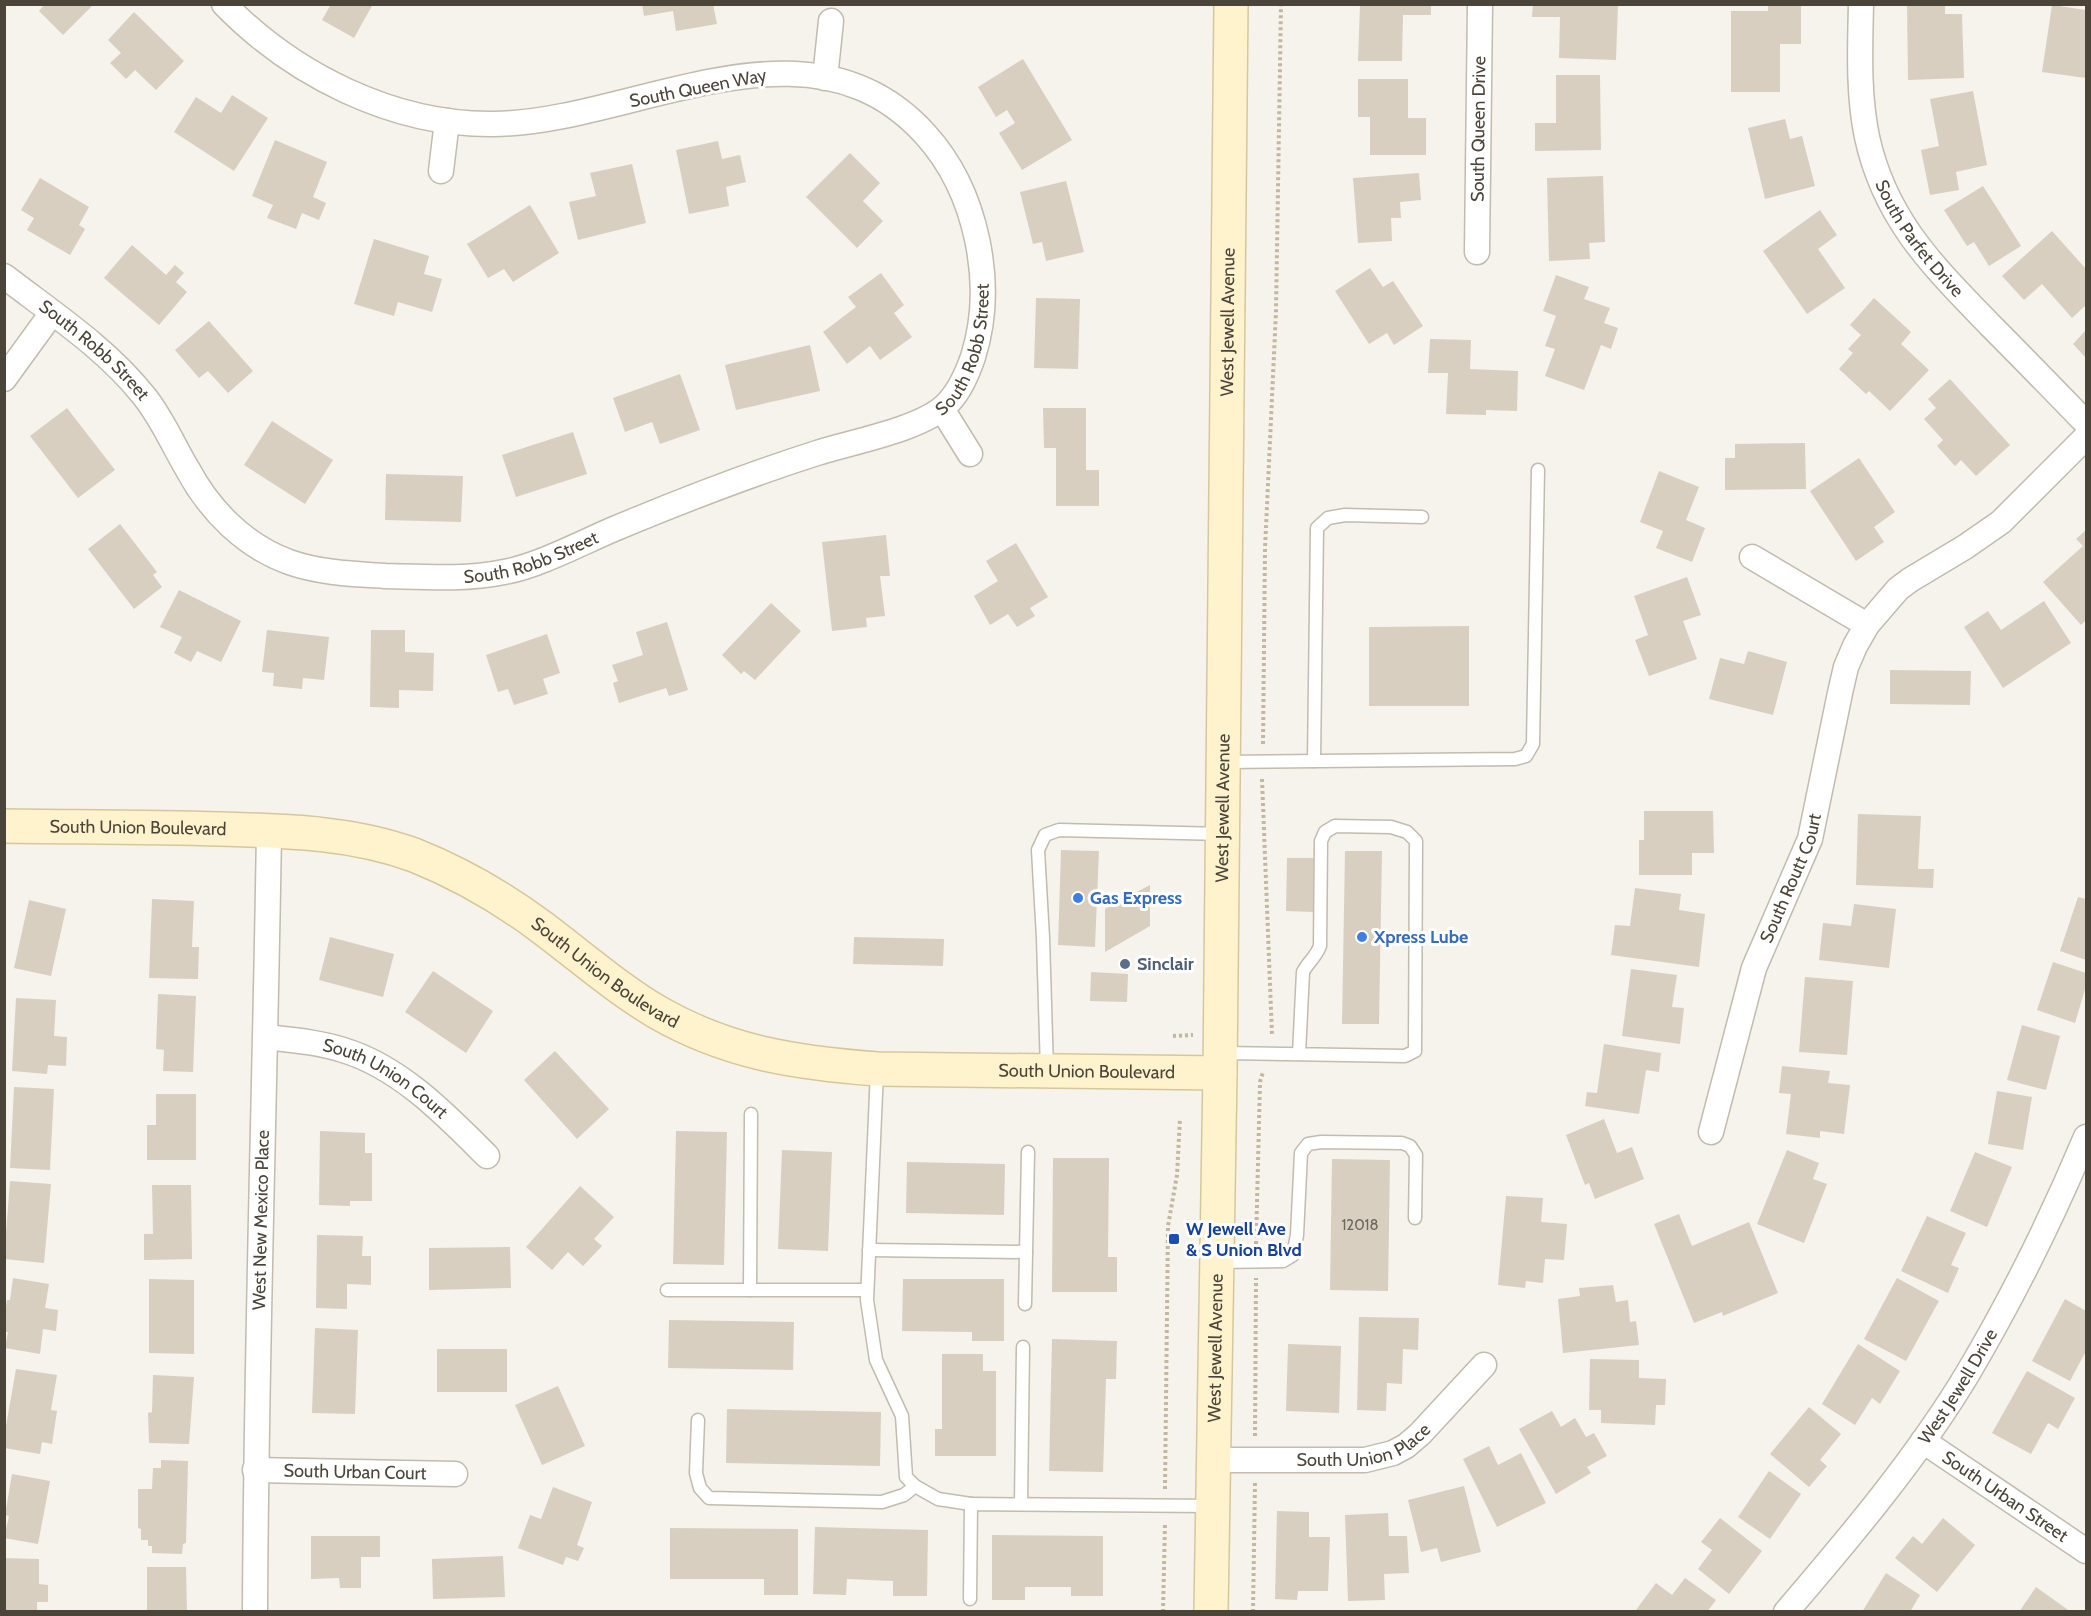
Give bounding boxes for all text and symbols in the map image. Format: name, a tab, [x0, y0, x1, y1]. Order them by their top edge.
street label: South Queen Drive	[1467, 56, 1490, 202]
street label: South Queen Way	[628, 64, 768, 112]
street label: South Parfet Drive	[1870, 176, 1968, 302]
street label: West Jewell Avenue	[1216, 248, 1239, 397]
street label: South Robb Street	[931, 283, 994, 420]
street label: South Robb Street	[35, 295, 154, 405]
street label: South Robb Street	[463, 526, 602, 588]
street label: West Jewell Avenue	[1211, 734, 1234, 882]
street label: South Routt Court	[1755, 812, 1826, 946]
street label: South Union Boulevard	[50, 816, 227, 840]
place label: Gas Express	[1090, 887, 1183, 909]
marker: Gas Express	[1071, 891, 1085, 905]
street label: South Union Boulevard	[527, 912, 683, 1033]
place label: Xpress Lube	[1373, 926, 1468, 948]
marker: Xpress Lube	[1355, 930, 1369, 944]
place label: Sinclair	[1137, 953, 1194, 975]
marker: Sinclair	[1118, 957, 1132, 971]
street label: South Union Court	[321, 1034, 452, 1123]
street label: South Union Boulevard	[998, 1059, 1175, 1083]
street label: West New Mexico Place	[248, 1130, 274, 1310]
house number: 12018	[1341, 1216, 1379, 1234]
place label: W Jewell Ave & S Union Blvd	[1186, 1218, 1302, 1261]
marker: W Jewell Ave & S Union Blvd	[1167, 1232, 1181, 1246]
street label: West Jewell Avenue	[1203, 1274, 1228, 1422]
street label: West Jewell Drive	[1914, 1325, 2002, 1448]
street label: South Union Place	[1297, 1419, 1435, 1471]
street label: South Urban Street	[1938, 1446, 2072, 1547]
street label: South Urban Court	[283, 1460, 427, 1484]

